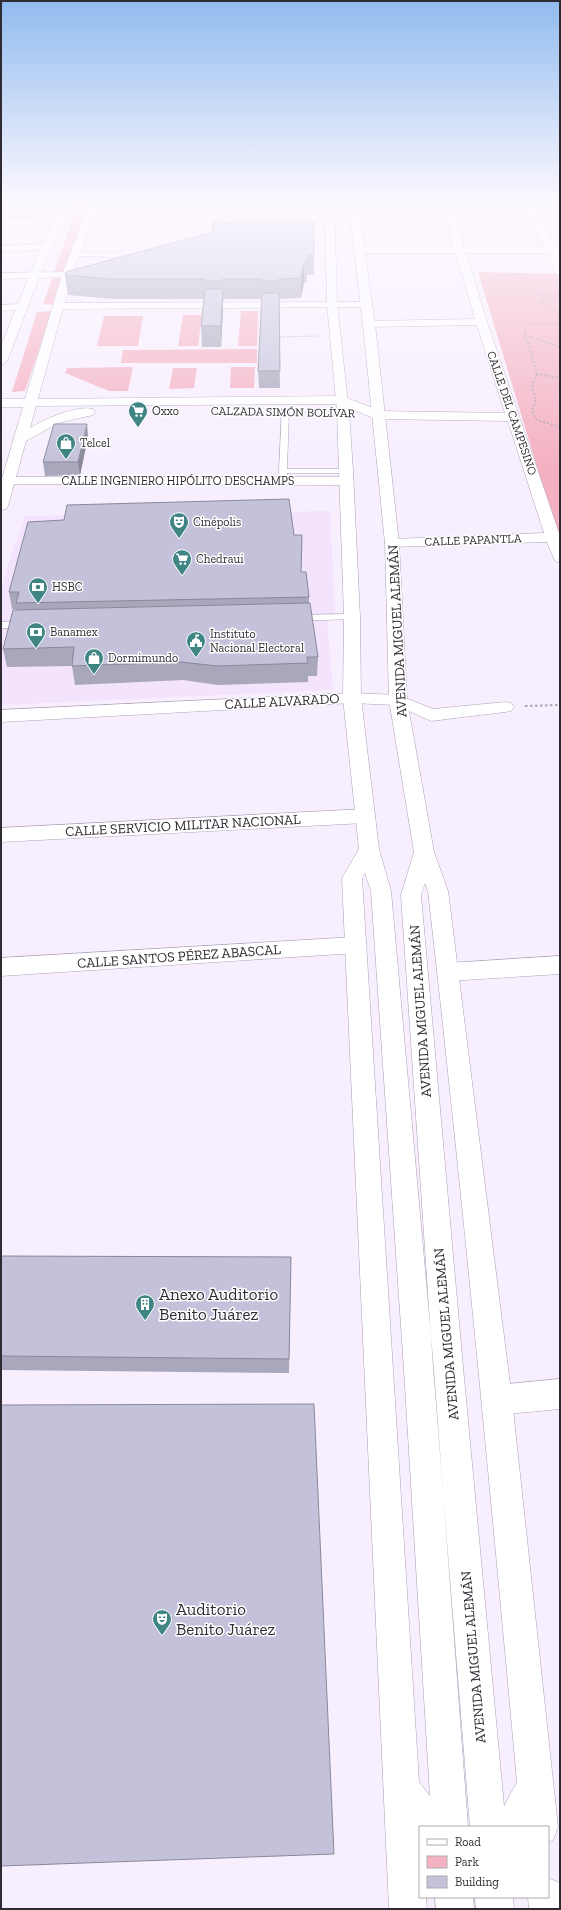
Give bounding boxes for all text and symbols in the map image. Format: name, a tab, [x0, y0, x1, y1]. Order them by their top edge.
street label: CALLE DEL CAMPESINO	[484, 349, 540, 477]
supermarket icon: Oxxo	[127, 400, 149, 428]
street label: CALZADA SIMÓN BOLÍVAR	[211, 403, 356, 420]
place label: Oxxo	[152, 404, 179, 418]
shop icon: Telcel	[55, 432, 77, 460]
place label: Telcel	[80, 436, 110, 450]
street label: CALLE INGENIERO HIPÓLITO DESCHAMPS	[62, 473, 294, 488]
theatre icon: Cinépolis	[168, 511, 190, 539]
place label: Cinépolis	[193, 515, 241, 529]
street label: CALLE PAPANTLA	[424, 531, 522, 549]
street label: AVENIDA MIGUEL ALEMÁN	[384, 544, 411, 718]
supermarket icon: Chedraui	[171, 548, 193, 576]
place label: Chedraui	[196, 552, 244, 566]
bank icon: HSBC	[27, 576, 49, 604]
place label: HSBC	[52, 580, 83, 594]
bank icon: Banamex	[25, 621, 47, 649]
place label: Banamex	[50, 625, 98, 639]
place label: Instituto Nacional Electoral	[210, 627, 304, 655]
public building icon: Instituto Nacional Electoral	[185, 630, 207, 658]
shop icon: Dormimundo	[83, 647, 105, 675]
place label: Dormimundo	[108, 651, 178, 665]
street label: CALLE ALVARADO	[224, 690, 340, 713]
street label: CALLE SERVICIO MILITAR NACIONAL	[65, 811, 302, 840]
street label: AVENIDA MIGUEL ALEMÁN	[406, 924, 435, 1098]
street label: CALLE SANTOS PÉREZ ABASCAL	[77, 941, 282, 972]
street label: AVENIDA MIGUEL ALEMÁN	[430, 1247, 462, 1421]
place label: Anexo Auditorio Benito Juárez	[159, 1284, 278, 1324]
building icon: Anexo Auditorio Benito Juárez	[134, 1293, 156, 1321]
street label: AVENIDA MIGUEL ALEMÁN	[457, 1570, 489, 1744]
place label: Auditorio Benito Juárez	[176, 1599, 276, 1639]
theatre icon: Auditorio Benito Juárez	[151, 1608, 173, 1636]
legend	[419, 1826, 549, 1898]
text: Road	[455, 1835, 481, 1849]
text: Park	[455, 1855, 480, 1869]
text: Building	[455, 1875, 499, 1889]

